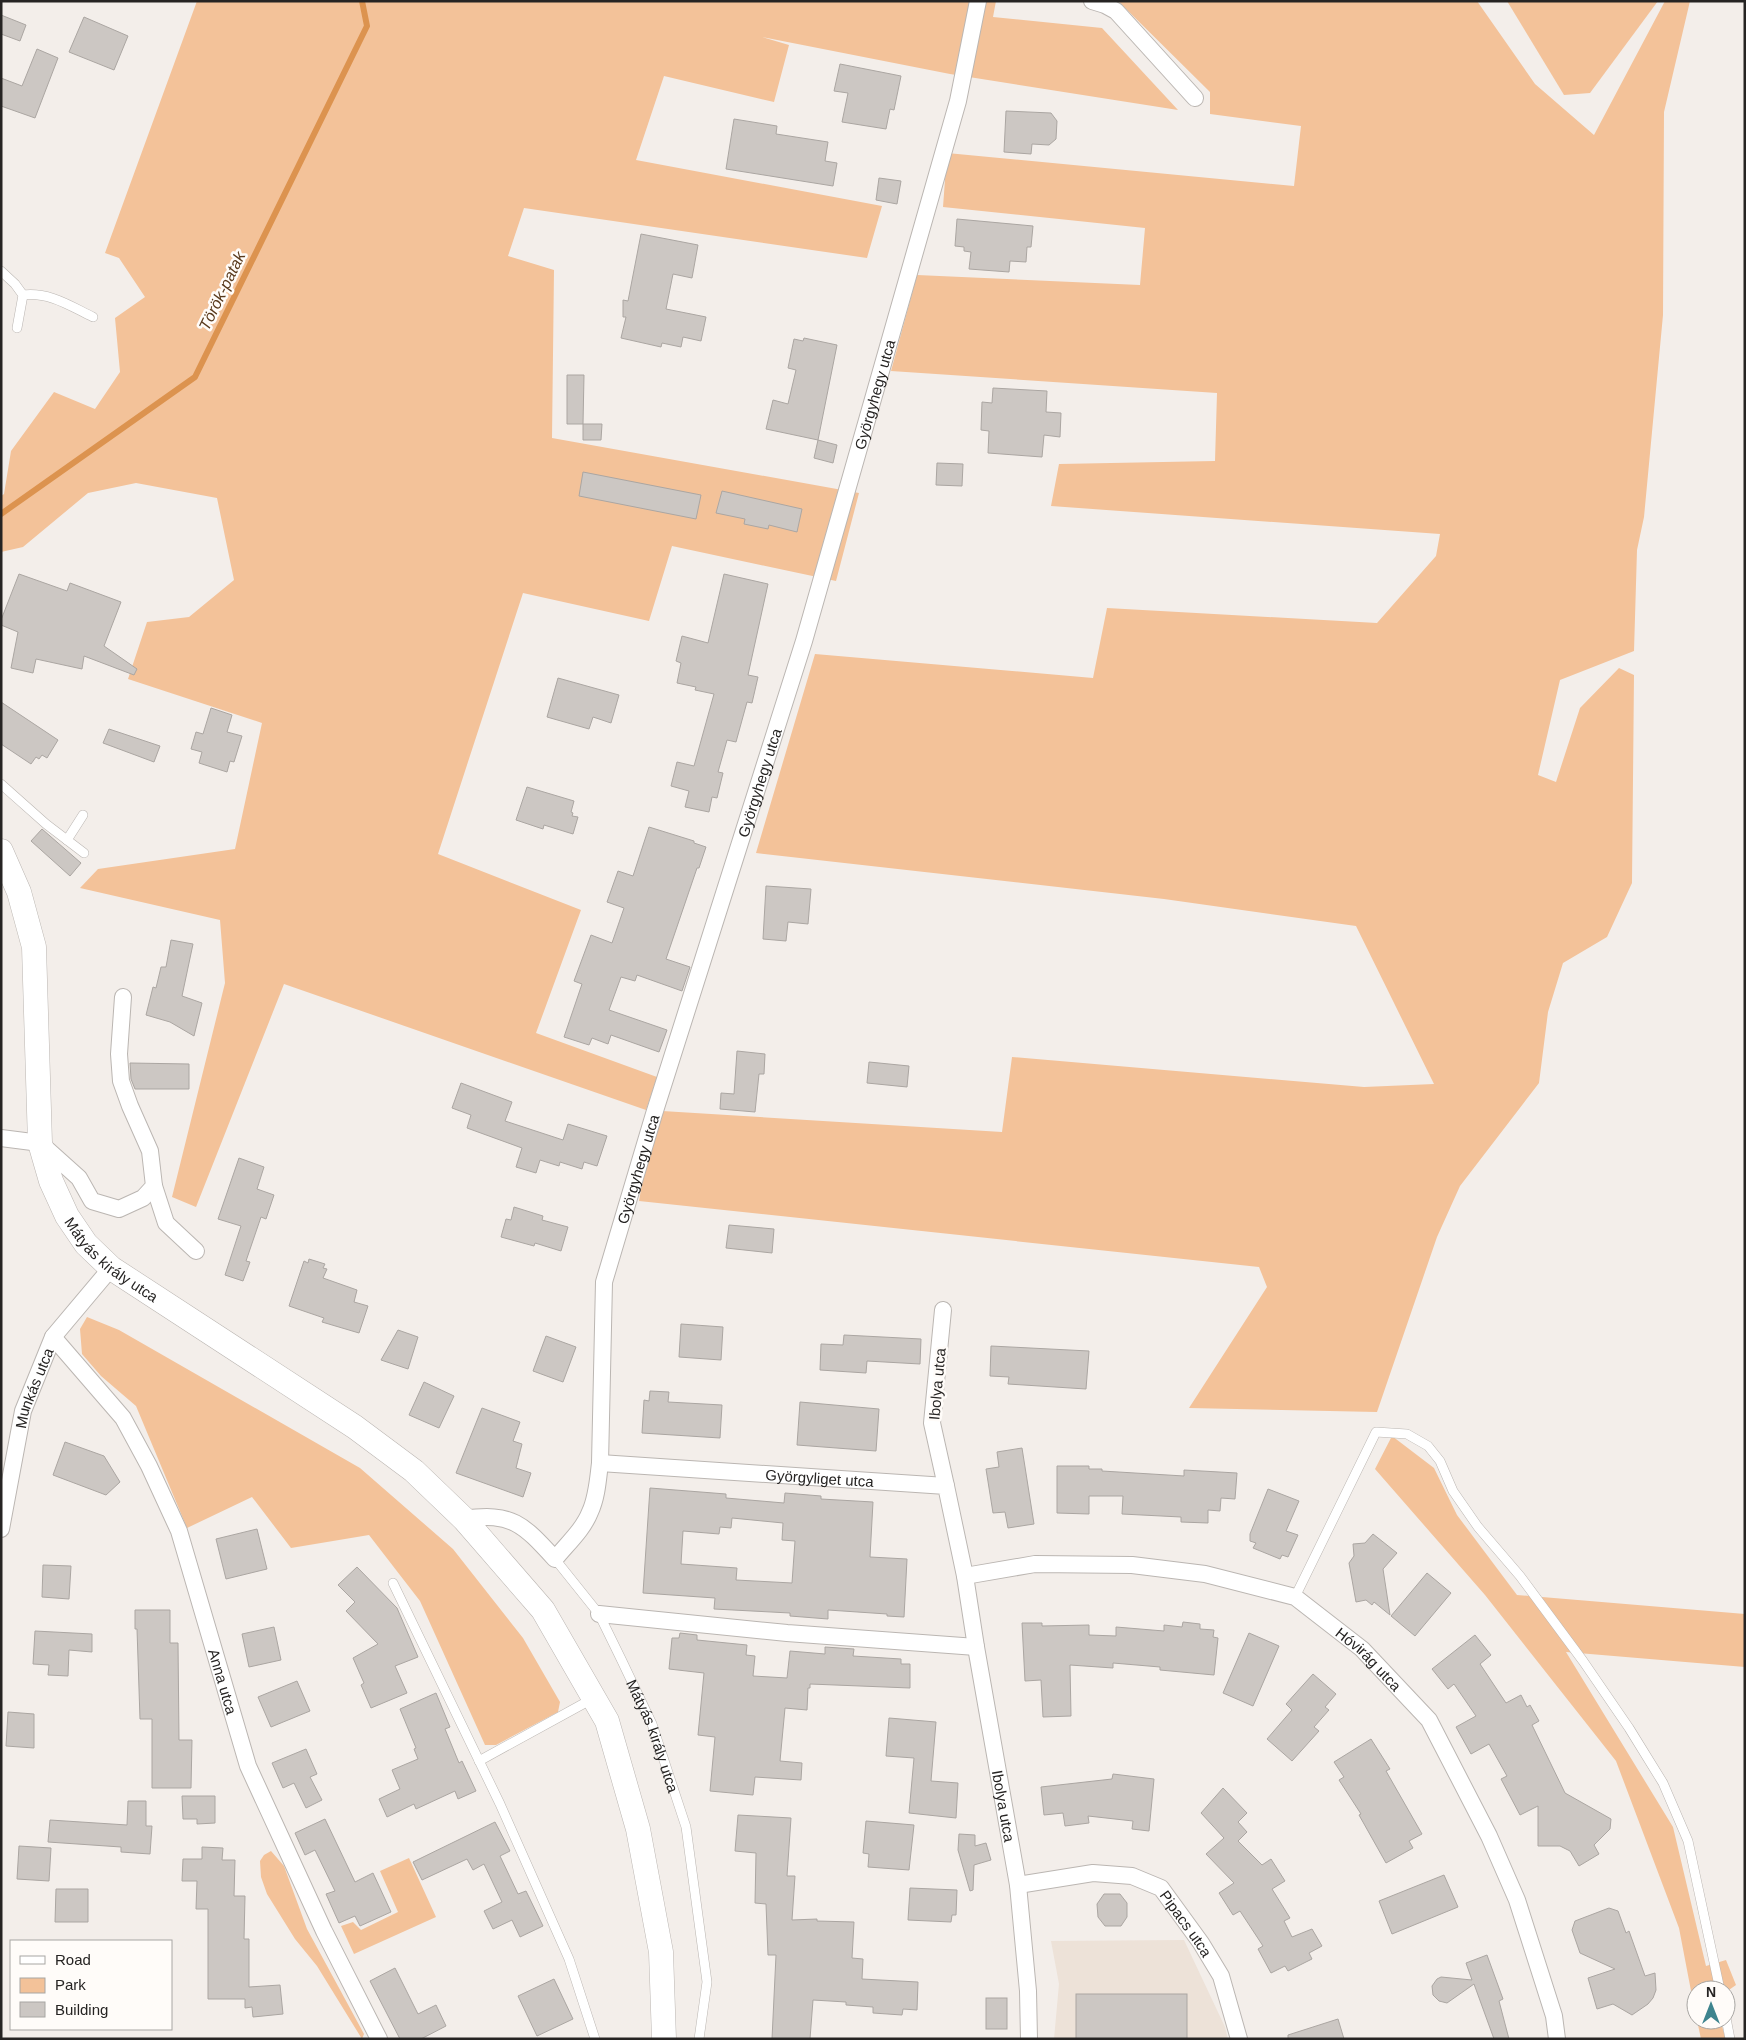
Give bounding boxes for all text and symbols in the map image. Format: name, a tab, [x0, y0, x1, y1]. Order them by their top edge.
water label: Török-patak	[196, 248, 249, 333]
street label: Györgyhegy utca	[851, 337, 898, 451]
street label: Györgyhegy utca	[734, 725, 785, 839]
street label: Györgyhegy utca	[613, 1112, 662, 1226]
street label: Mátyás király utca	[62, 1214, 162, 1305]
street label: Munkás utca	[11, 1345, 56, 1430]
street label: Ibolya utca	[925, 1346, 949, 1421]
street label: Györgyliget utca	[765, 1466, 875, 1490]
street label: Hóvirág utca	[1333, 1624, 1406, 1694]
street label: Anna utca	[205, 1647, 241, 1717]
street label: Mátyás király utca	[623, 1676, 683, 1795]
street label: Ibolya utca	[989, 1769, 1019, 1844]
street label: Pipacs utca	[1157, 1887, 1216, 1960]
legend	[10, 1940, 172, 2030]
text: Road	[55, 1951, 91, 1968]
text: Park	[55, 1976, 86, 1993]
north arrow	[1686, 1980, 1736, 2030]
text: N	[1706, 1984, 1716, 2000]
text: Building	[55, 2001, 108, 2018]

